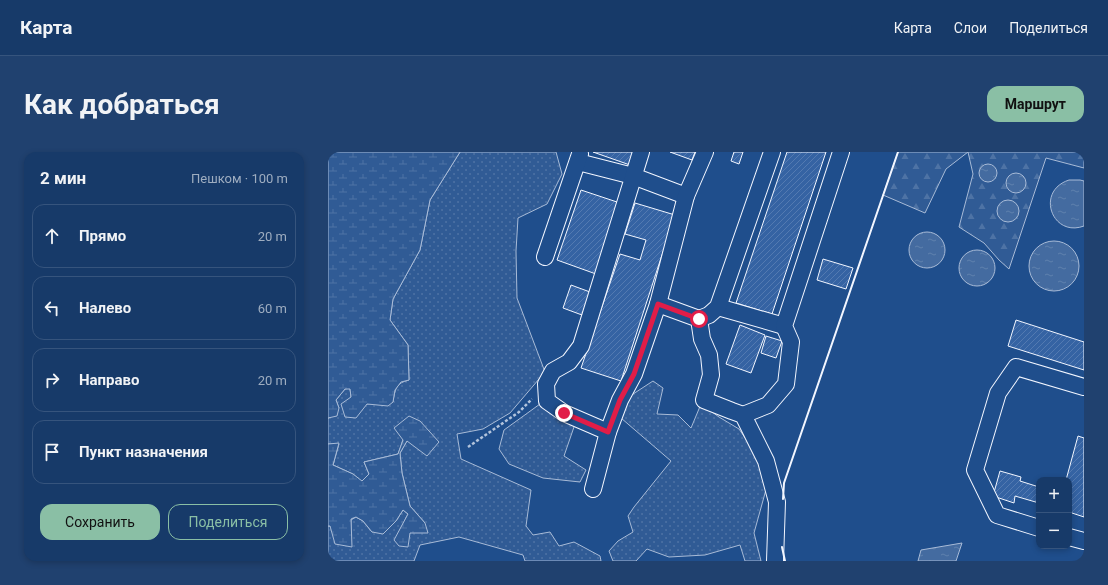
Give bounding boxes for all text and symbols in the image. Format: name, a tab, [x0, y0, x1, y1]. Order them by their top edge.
text: Карта	[20, 16, 72, 39]
text: Карта	[894, 20, 932, 36]
text: Слои	[954, 20, 987, 36]
text: Поделиться	[1009, 20, 1088, 36]
button: Маршрут	[987, 86, 1084, 122]
text: Как добраться	[24, 88, 220, 121]
text: 2 мин	[40, 168, 86, 188]
text: Пешком · 100 m	[191, 171, 288, 186]
icon: ahead	[41, 225, 63, 247]
text: Прямо	[79, 227, 126, 245]
text: 20 m	[258, 229, 287, 244]
icon: left	[41, 297, 63, 319]
text: Налево	[79, 299, 131, 317]
text: 60 m	[258, 301, 287, 316]
route start	[690, 310, 708, 328]
icon: right	[41, 369, 63, 391]
text: Направо	[79, 371, 140, 389]
text: 20 m	[258, 373, 287, 388]
route end	[555, 404, 573, 422]
icon: arrive	[41, 441, 63, 463]
text: Пункт назначения	[79, 443, 208, 461]
map controls	[1036, 477, 1072, 549]
button: +	[1036, 477, 1072, 513]
button: Сохранить	[40, 504, 160, 540]
button: Поделиться	[168, 504, 288, 540]
button: −	[1036, 513, 1072, 549]

